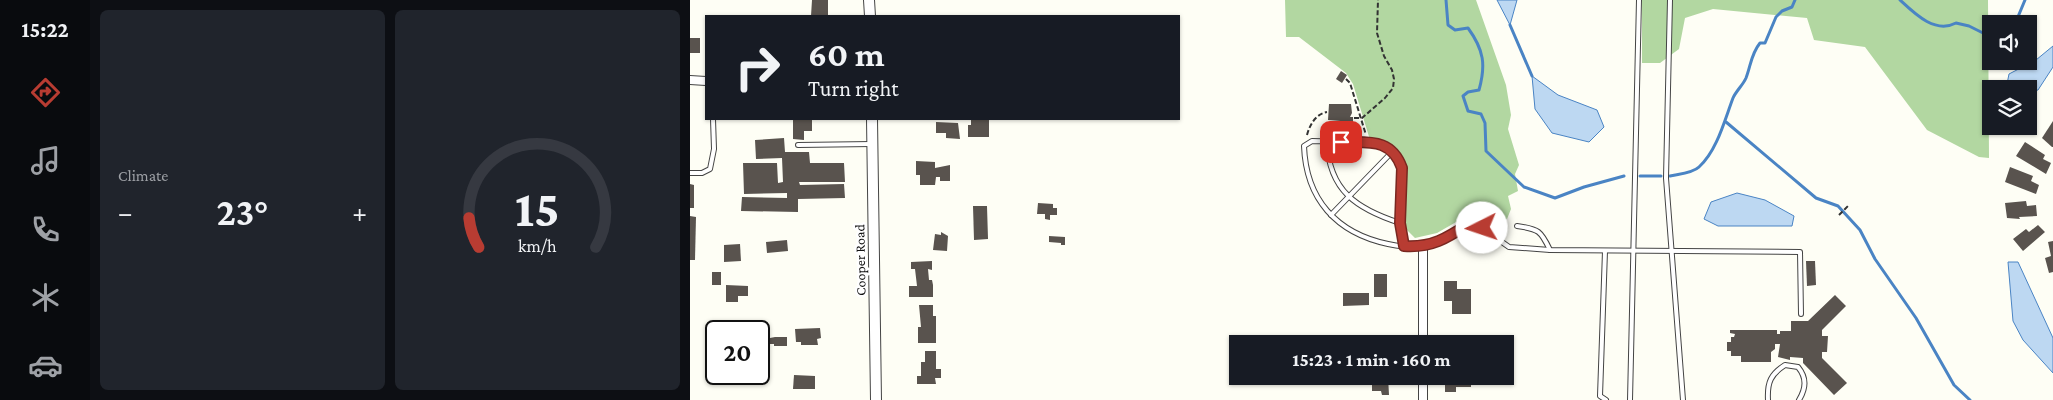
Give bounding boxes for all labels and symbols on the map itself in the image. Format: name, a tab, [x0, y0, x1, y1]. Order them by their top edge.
pin	[1320, 121, 1362, 163]
position arrow	[1455, 201, 1507, 253]
street label: Cooper Road	[851, 223, 869, 296]
speed limit sign: 20	[705, 320, 770, 385]

